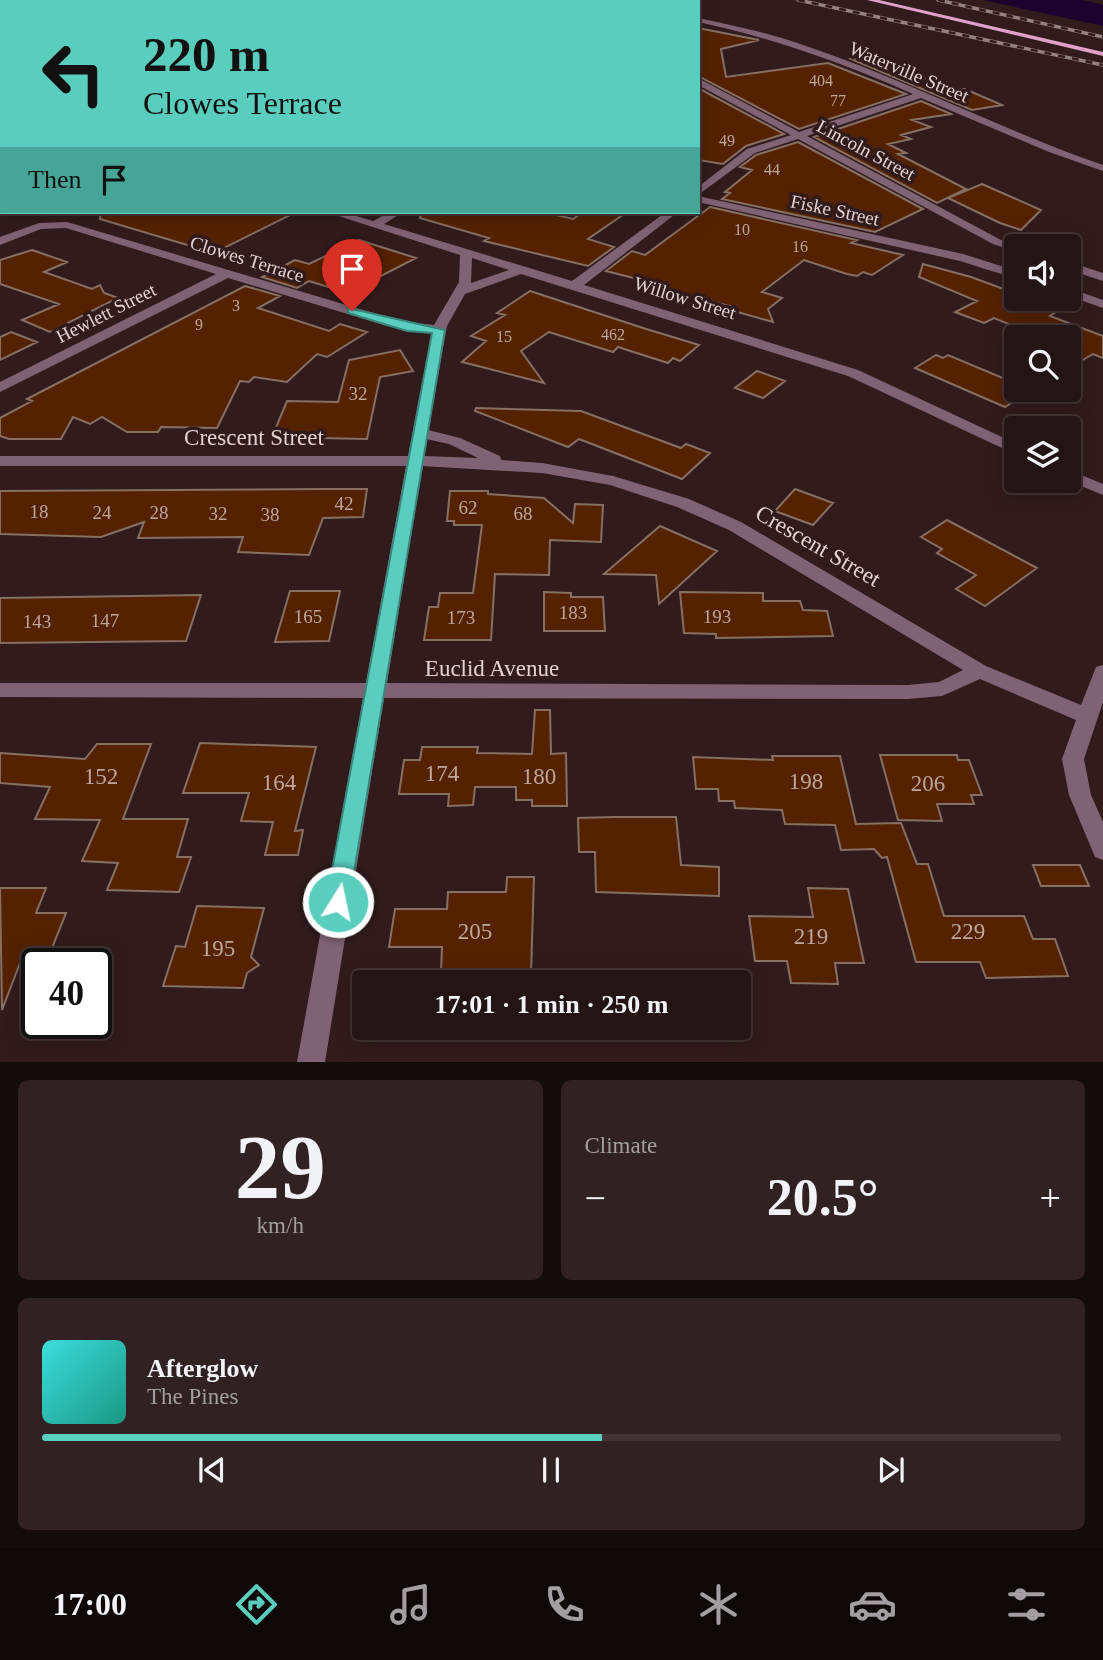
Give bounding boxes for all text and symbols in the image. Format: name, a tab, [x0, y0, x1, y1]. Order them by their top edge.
text: 220 m	[143, 27, 270, 82]
icon: left	[28, 28, 119, 119]
street label: Waterville Street	[846, 37, 973, 107]
house number: 404	[809, 72, 833, 89]
text: Clowes Terrace	[143, 85, 342, 121]
house number: 77	[830, 92, 846, 109]
street label: Lincoln Street	[813, 115, 919, 185]
house number: 49	[719, 132, 735, 149]
icon: arrive	[95, 161, 133, 199]
house number: 44	[764, 161, 780, 178]
text: Then	[28, 165, 81, 194]
street label: Fiske Street	[789, 190, 882, 230]
house number: 10	[734, 221, 750, 238]
street label: Clowes Terrace	[187, 232, 307, 286]
map controls	[1004, 234, 1081, 493]
button: sound	[1004, 234, 1081, 311]
house number: 16	[792, 238, 808, 255]
pin	[322, 239, 382, 311]
icon: arrive	[333, 250, 371, 288]
street label: Willow Street	[632, 273, 739, 324]
street label: Hewlett Street	[53, 279, 160, 347]
house number: 3	[232, 297, 240, 314]
house number: 9	[195, 316, 203, 333]
button: search	[1004, 325, 1081, 402]
house number: 462	[601, 326, 625, 343]
house number: 15	[496, 328, 512, 345]
house number: 32	[349, 383, 368, 404]
button: layers	[1004, 416, 1081, 493]
street label: Crescent Street	[184, 425, 325, 450]
house number: 42	[335, 493, 354, 514]
house number: 62	[459, 497, 478, 518]
street label: Crescent Street	[751, 500, 885, 592]
house number: 18	[30, 501, 49, 522]
house number: 24	[93, 502, 112, 523]
house number: 28	[150, 502, 169, 523]
house number: 32	[209, 503, 228, 524]
house number: 68	[514, 503, 533, 524]
house number: 38	[261, 504, 280, 525]
house number: 183	[559, 602, 587, 623]
house number: 165	[294, 606, 322, 627]
house number: 193	[703, 606, 731, 627]
house number: 173	[447, 607, 475, 628]
house number: 147	[91, 610, 119, 631]
house number: 143	[23, 611, 51, 632]
street label: Euclid Avenue	[425, 656, 559, 681]
house number: 174	[425, 761, 460, 786]
house number: 152	[84, 764, 118, 789]
house number: 180	[522, 764, 556, 789]
house number: 198	[789, 769, 823, 794]
house number: 164	[262, 770, 297, 795]
house number: 206	[911, 771, 945, 796]
position arrow	[301, 865, 375, 939]
house number: 205	[458, 919, 492, 944]
house number: 229	[951, 919, 985, 944]
house number: 219	[794, 924, 828, 949]
house number: 195	[201, 936, 235, 961]
speed limit sign: 40	[21, 948, 112, 1039]
text: 17:01 · 1 min · 250 m	[435, 990, 669, 1019]
text: 29	[235, 1117, 326, 1218]
text: Climate	[585, 1133, 657, 1158]
text: 20.5°	[767, 1169, 879, 1226]
text: −	[585, 1177, 606, 1219]
text: +	[1040, 1177, 1061, 1219]
text: km/h	[257, 1213, 304, 1238]
text: Afterglow	[147, 1354, 258, 1383]
text: The Pines	[147, 1384, 238, 1409]
icon: previous	[193, 1451, 231, 1489]
icon: pause	[532, 1451, 570, 1489]
icon: next	[872, 1451, 910, 1489]
icon: directions	[232, 1580, 281, 1629]
icon: music	[386, 1580, 435, 1629]
icon: phone	[540, 1580, 589, 1629]
icon: climate	[694, 1580, 743, 1629]
icon: car	[848, 1580, 897, 1629]
icon: filters	[1002, 1580, 1051, 1629]
text: 17:00	[52, 1586, 127, 1622]

